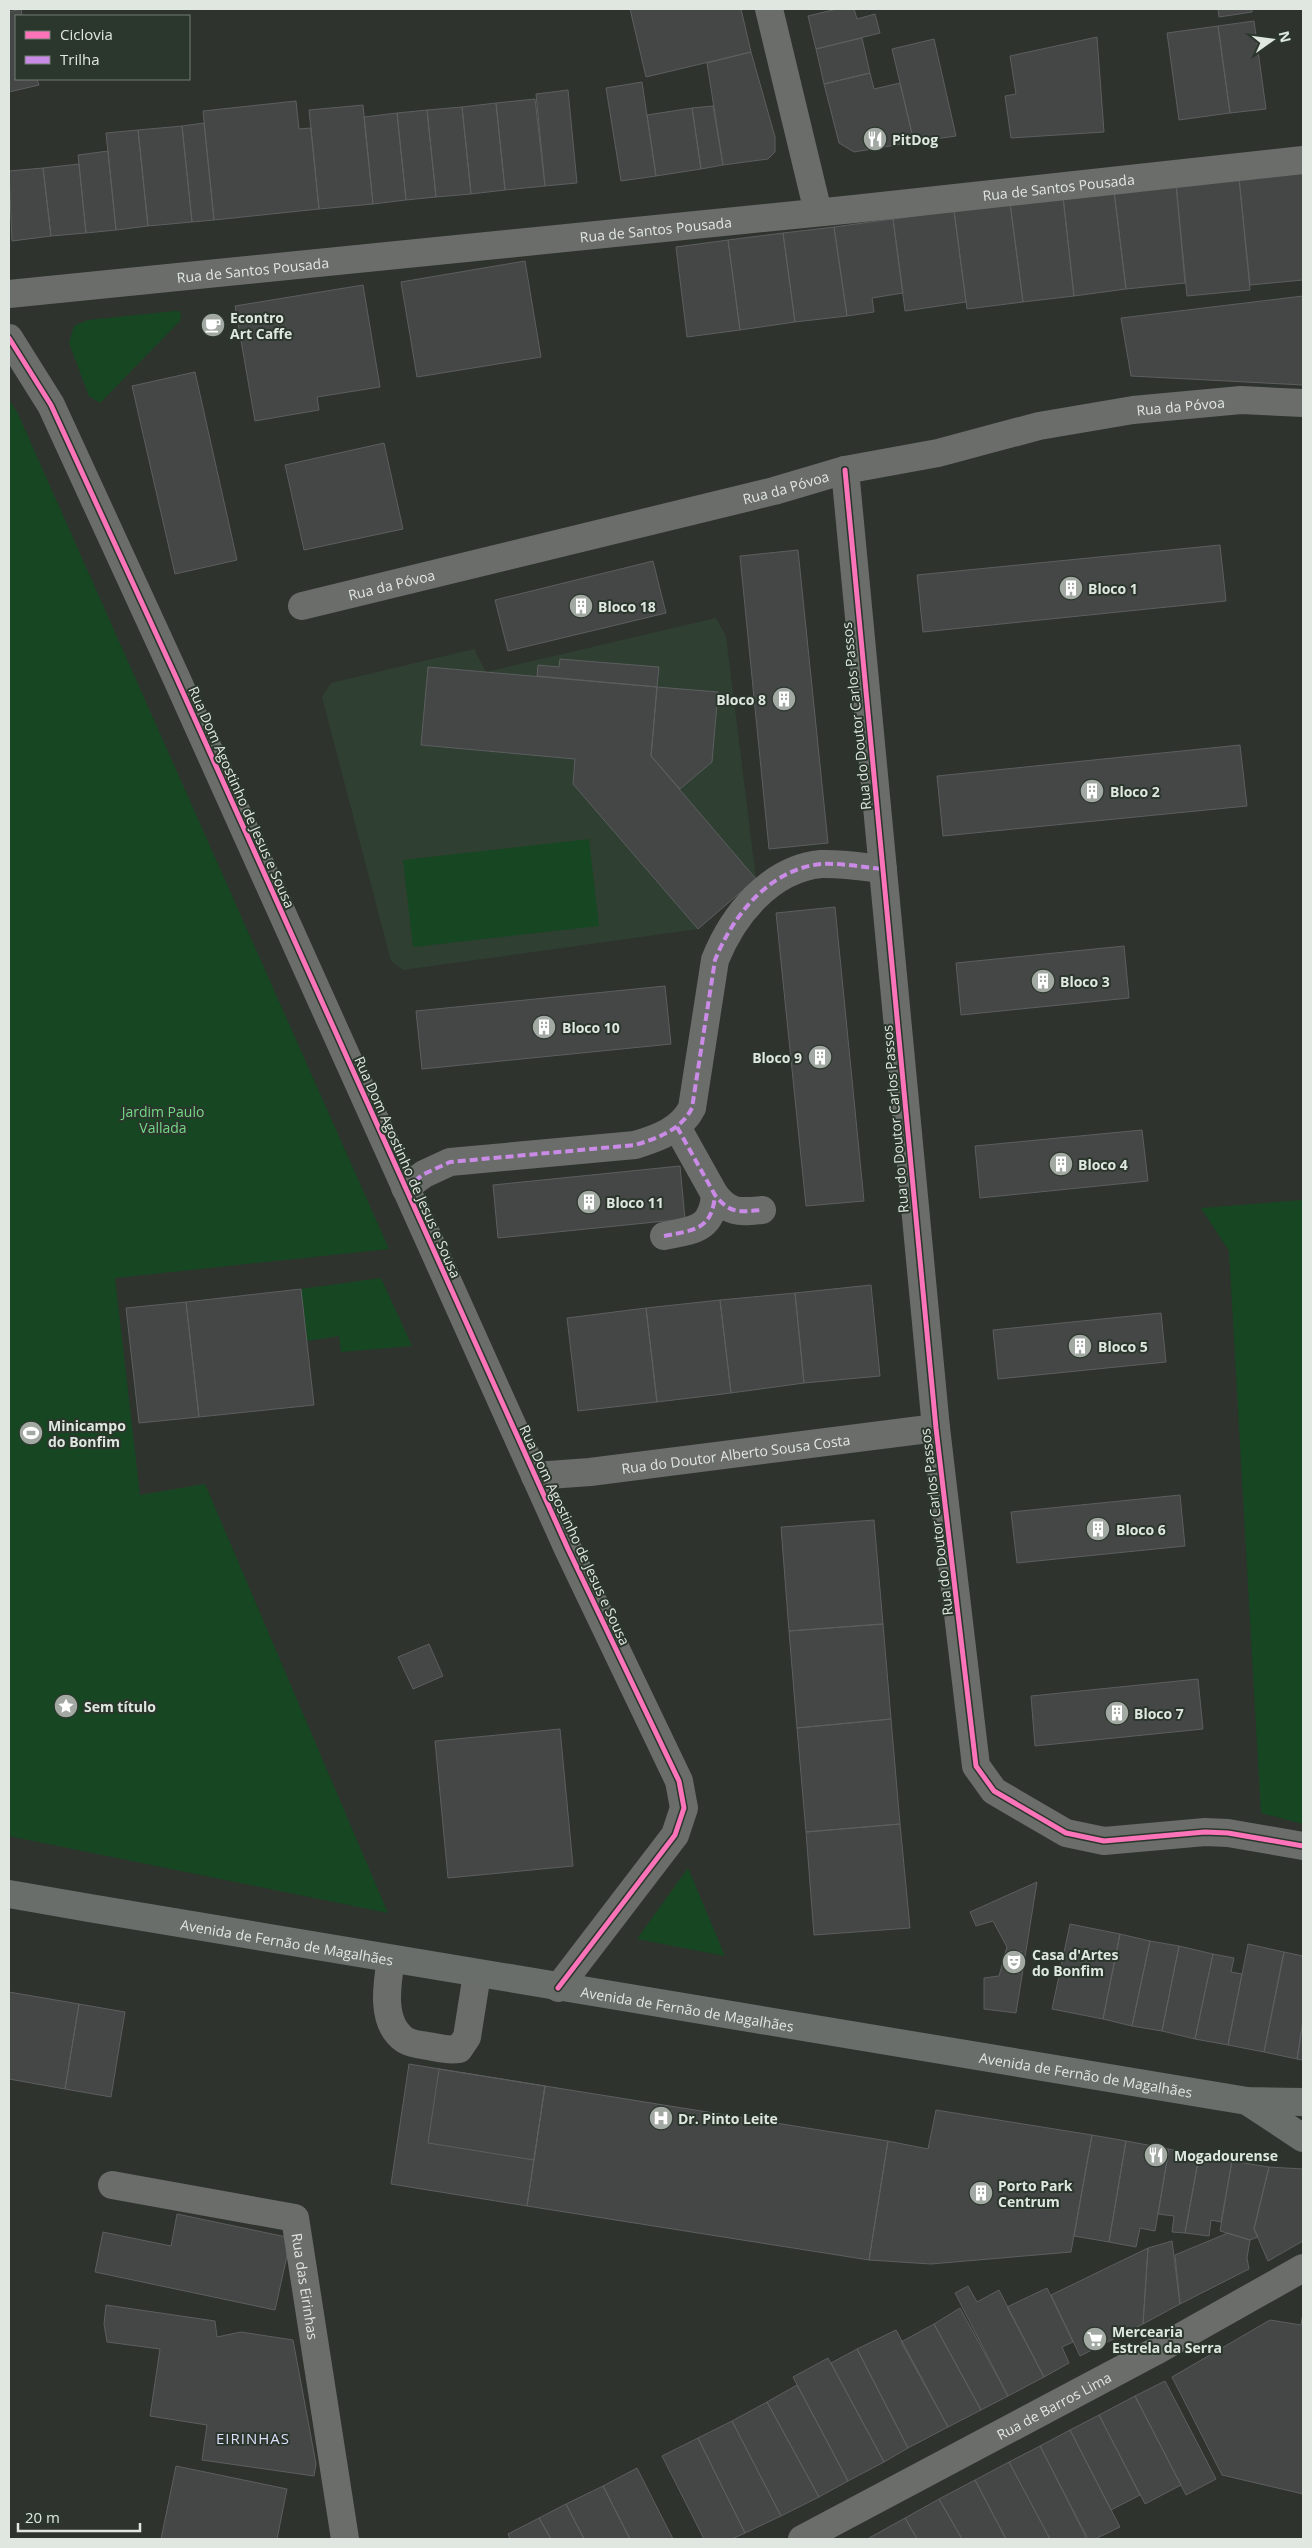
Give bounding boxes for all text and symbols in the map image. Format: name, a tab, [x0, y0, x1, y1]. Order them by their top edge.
legend	[15, 15, 190, 80]
north arrow	[1247, 15, 1297, 65]
text: Ciclovia	[60, 24, 113, 44]
text: N	[1275, 29, 1296, 45]
text: Trilha	[60, 49, 100, 69]
restaurant icon: PitDog	[862, 126, 888, 152]
place label: PitDog	[892, 130, 938, 149]
street label: Rua de Santos Pousada	[982, 169, 1135, 204]
street label: Rua de Santos Pousada	[579, 212, 733, 246]
street label: Rua de Santos Pousada	[176, 252, 330, 287]
place label: Econtro Art Caffe	[230, 308, 292, 343]
cafe icon: Econtro Art Caffe	[200, 312, 226, 338]
street label: Rua da Póvoa	[1135, 392, 1226, 419]
street label: Rua da Póvoa	[741, 466, 831, 508]
street label: Rua da Póvoa	[346, 564, 437, 604]
building icon: Bloco 1	[1058, 575, 1084, 601]
place label: Bloco 1	[1088, 579, 1138, 598]
building icon: Bloco 18	[568, 593, 594, 619]
place label: Bloco 18	[598, 597, 656, 616]
street label: Rua do Doutor Carlos Passos	[837, 621, 875, 811]
street label: Rua Dom Agostinho de Jesus e Sousa	[184, 683, 300, 911]
building icon: Bloco 8	[771, 686, 797, 712]
place label: Bloco 8	[716, 690, 766, 709]
building icon: Bloco 2	[1079, 778, 1105, 804]
place label: Bloco 2	[1110, 782, 1160, 801]
building icon: Bloco 3	[1030, 968, 1056, 994]
place label: Bloco 3	[1060, 972, 1110, 991]
building icon: Bloco 10	[531, 1014, 557, 1040]
place label: Bloco 10	[562, 1018, 620, 1037]
street label: Rua do Doutor Carlos Passos	[877, 1024, 913, 1214]
building icon: Bloco 9	[807, 1044, 833, 1070]
place label: Bloco 9	[752, 1048, 802, 1067]
street label: Rua Dom Agostinho de Jesus e Sousa	[350, 1053, 466, 1281]
park label: Jardim Paulo Vallada	[120, 1102, 204, 1137]
building icon: Bloco 4	[1048, 1151, 1074, 1177]
place label: Bloco 4	[1078, 1155, 1128, 1174]
building icon: Bloco 11	[576, 1189, 602, 1215]
place label: Bloco 11	[606, 1193, 664, 1212]
building icon: Bloco 5	[1067, 1333, 1093, 1359]
place label: Bloco 5	[1098, 1337, 1148, 1356]
place label: Minicampo do Bonfim	[48, 1416, 126, 1451]
sports icon: Minicampo do Bonfim	[18, 1420, 44, 1446]
street label: Rua Dom Agostinho de Jesus e Sousa	[515, 1422, 635, 1648]
street label: Rua do Doutor Carlos Passos	[915, 1427, 957, 1617]
street label: Rua do Doutor Alberto Sousa Costa	[620, 1430, 851, 1477]
building icon: Bloco 6	[1085, 1516, 1111, 1542]
place label: Bloco 6	[1116, 1520, 1166, 1539]
place icon: Sem título	[53, 1693, 79, 1719]
place label: Sem título	[84, 1697, 156, 1716]
building icon: Bloco 7	[1104, 1700, 1130, 1726]
place label: Bloco 7	[1134, 1704, 1184, 1723]
street label: Avenida de Fernão de Magalhães	[179, 1914, 395, 1969]
place label: Casa d'Artes do Bonfim	[1032, 1945, 1118, 1980]
theatre icon: Casa d'Artes do Bonfim	[1001, 1949, 1027, 1975]
street label: Avenida de Fernão de Magalhães	[580, 1982, 796, 2035]
street label: Avenida de Fernão de Magalhães	[978, 2047, 1194, 2101]
hospital icon: Dr. Pinto Leite	[648, 2105, 674, 2131]
place label: Dr. Pinto Leite	[678, 2109, 778, 2128]
restaurant icon: Mogadourense	[1143, 2142, 1169, 2168]
place label: Mogadourense	[1174, 2146, 1278, 2165]
place label: Porto Park Centrum	[998, 2176, 1073, 2211]
building icon: Porto Park Centrum	[968, 2180, 994, 2206]
street label: Rua das Eirinhas	[288, 2232, 323, 2341]
place label: Mercearia Estrela da Serra	[1112, 2322, 1222, 2357]
supermarket icon: Mercearia Estrela da Serra	[1082, 2326, 1108, 2352]
street label: Rua de Barros Lima	[993, 2367, 1114, 2444]
district label: EIRINHAS	[216, 2428, 290, 2448]
scale bar	[18, 2500, 140, 2532]
text: 20 m	[25, 2507, 60, 2527]

